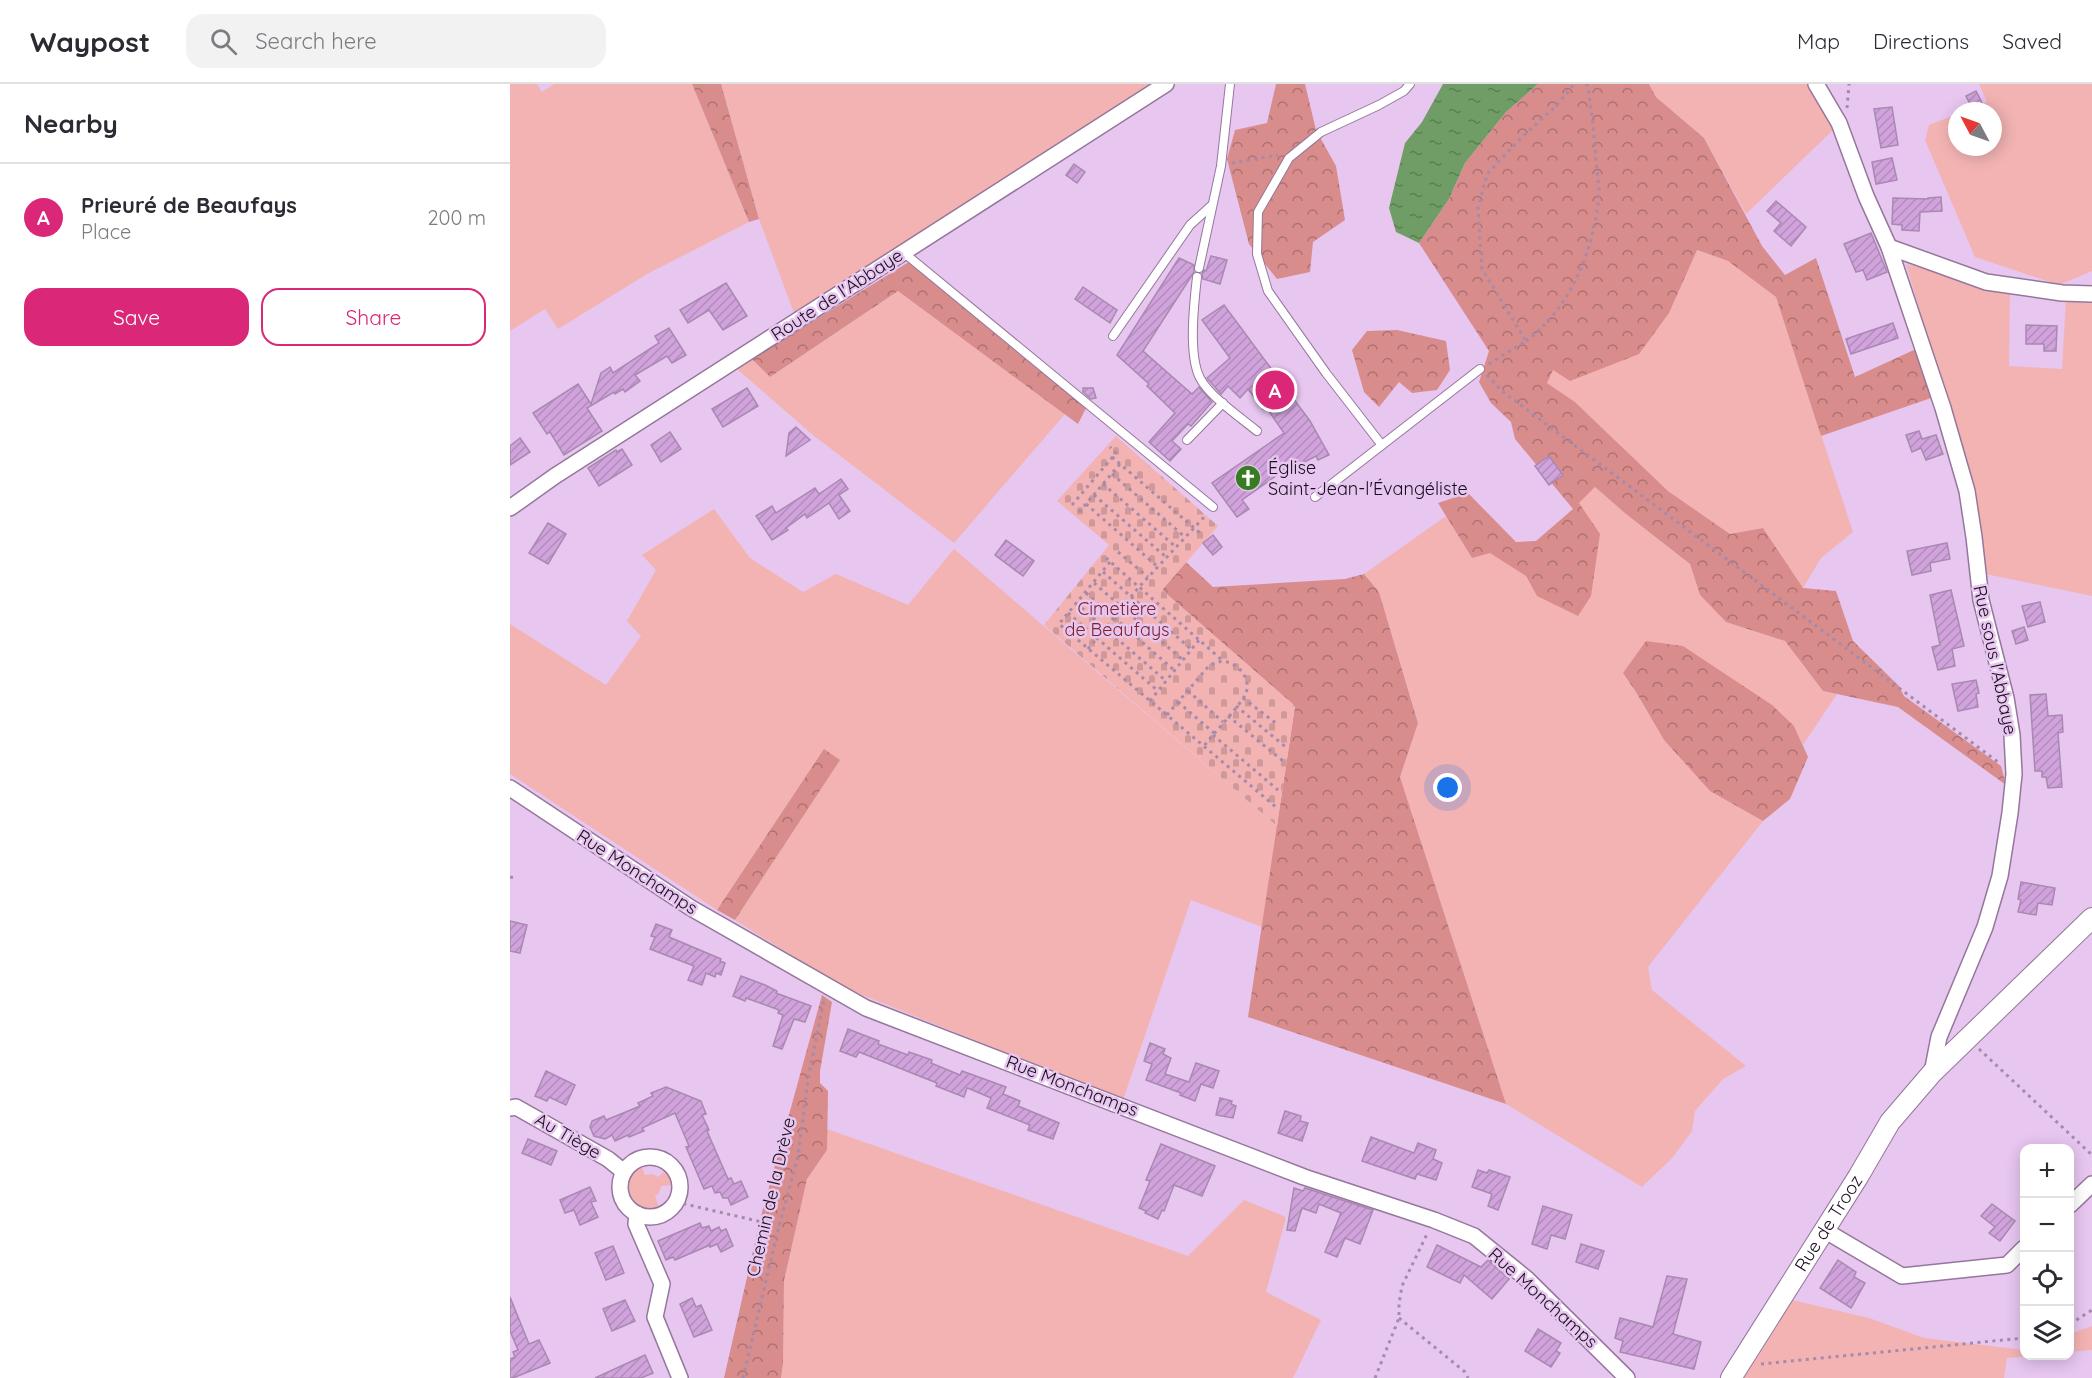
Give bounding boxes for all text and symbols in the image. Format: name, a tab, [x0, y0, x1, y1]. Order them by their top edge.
search box	[186, 14, 606, 68]
text: Waypost	[30, 24, 150, 59]
icon: search	[207, 25, 240, 58]
text: Search here	[255, 27, 377, 55]
text: Map	[1797, 28, 1840, 54]
text: Directions	[1873, 28, 1969, 54]
text: Saved	[2002, 28, 2062, 54]
north arrow	[1948, 102, 2002, 156]
text: Nearby	[24, 107, 118, 140]
text: Prieuré de Beaufays	[81, 191, 297, 219]
text: A	[37, 205, 50, 230]
text: 200 m	[427, 205, 486, 230]
text: Place	[81, 219, 131, 244]
street label: Route de l'Abbaye	[767, 243, 907, 346]
button: Save	[24, 288, 249, 346]
button: Share	[261, 288, 486, 346]
pin: A	[1256, 368, 1294, 412]
place label: Église Saint-Jean-l'Évangéliste	[1268, 456, 1468, 500]
church icon: Église Saint-Jean-l'Évangéliste	[1233, 463, 1263, 493]
street label: Rue sous l'Abbaye	[1968, 583, 2023, 737]
park label: Cimetière de Beaufays	[1065, 597, 1169, 641]
your location	[1433, 773, 1462, 802]
street label: Rue Monchamps	[572, 824, 702, 919]
street label: Rue Monchamps	[1003, 1050, 1141, 1121]
street label: Au Tiège	[531, 1107, 605, 1164]
street label: Chemin de la Drève	[741, 1115, 800, 1279]
map controls	[2020, 1144, 2074, 1360]
button: +	[2020, 1144, 2074, 1198]
street label: Rue de Trooz	[1789, 1170, 1867, 1276]
button: −	[2020, 1198, 2074, 1252]
street label: Rue Monchamps	[1484, 1242, 1603, 1353]
button: locate	[2020, 1252, 2074, 1306]
button: layers	[2020, 1306, 2074, 1360]

